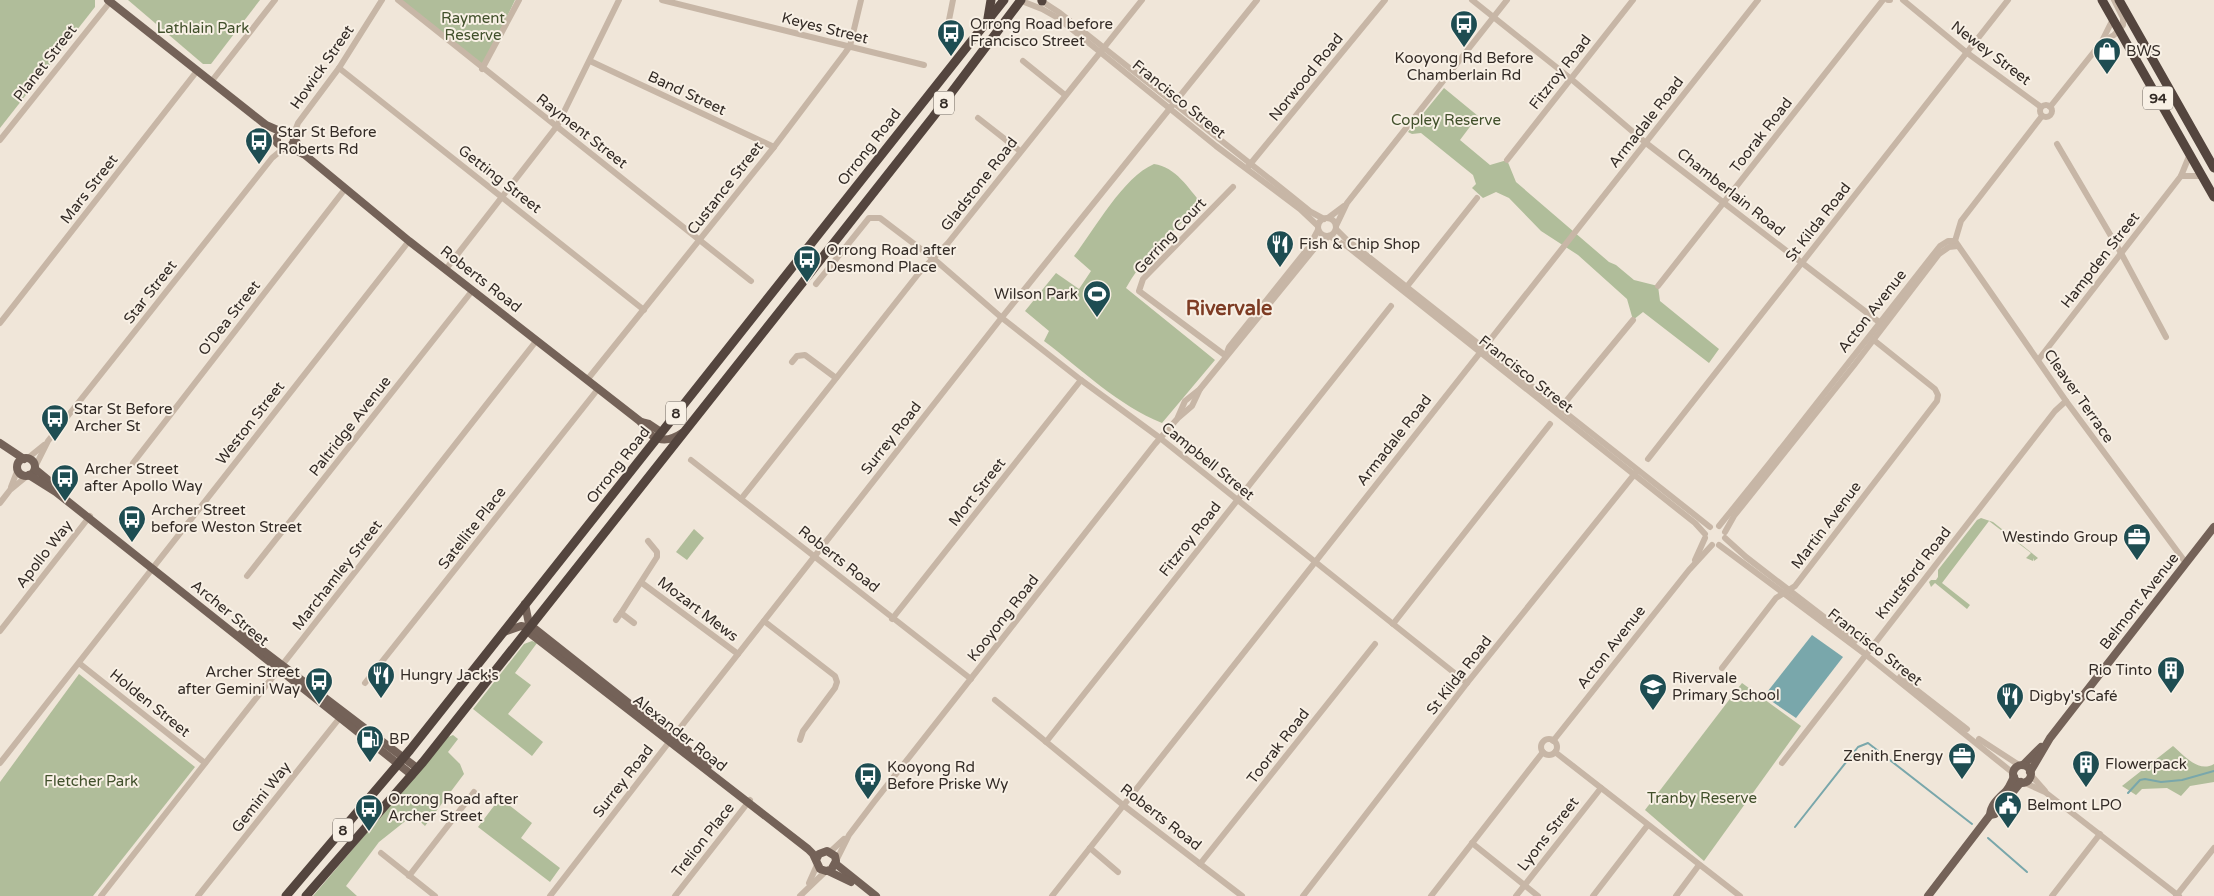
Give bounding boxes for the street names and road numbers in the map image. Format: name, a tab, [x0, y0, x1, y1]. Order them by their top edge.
street label: Keyes Street	[780, 9, 871, 48]
street label: Newey Street	[1948, 17, 2035, 89]
street label: Planet Street	[10, 21, 81, 105]
street label: Howick Street	[286, 21, 358, 113]
street label: Norwood Road	[1265, 29, 1347, 125]
street label: Fitzroy Road	[1525, 31, 1595, 113]
street label: Francisco Street	[1129, 56, 1229, 142]
street label: Band Street	[645, 67, 729, 119]
street label: Armadale Road	[1605, 73, 1687, 171]
road number: 94	[2143, 86, 2173, 110]
street label: Rayment Street	[533, 90, 631, 172]
road number: 8	[934, 92, 954, 115]
street label: Toorak Road	[1726, 94, 1796, 176]
street label: Orrong Road	[833, 105, 905, 189]
street label: Gladstone Road	[937, 134, 1021, 234]
street label: Custance Street	[683, 138, 767, 238]
street label: Getting Street	[455, 141, 545, 217]
street label: Chamberlain Road	[1673, 144, 1789, 240]
street label: Mars Street	[56, 151, 122, 227]
street label: St Kilda Road	[1781, 179, 1855, 265]
street label: Gerring Court	[1130, 194, 1210, 278]
street label: Hampden Street	[2057, 208, 2143, 312]
street label: Roberts Road	[437, 242, 525, 316]
street label: Star Street	[120, 256, 181, 327]
street label: Acton Avenue	[1834, 266, 1910, 356]
street label: O'Dea Street	[194, 277, 264, 359]
street label: Francisco Street	[1475, 332, 1577, 417]
street label: Cleaver Terrace	[2040, 346, 2118, 446]
street label: Paltridge Avenue	[305, 372, 395, 480]
street label: Weston Street	[212, 378, 288, 468]
street label: Armadale Road	[1353, 391, 1435, 489]
street label: Surrey Road	[857, 398, 925, 478]
road number: 8	[666, 402, 686, 424]
street label: Campbell Street	[1158, 418, 1258, 504]
street label: Orrong Road	[582, 423, 654, 507]
street label: Mort Street	[945, 454, 1009, 530]
street label: Martin Avenue	[1787, 478, 1865, 572]
street label: Satellite Place	[434, 483, 510, 573]
street label: Fitzroy Road	[1155, 498, 1225, 580]
street label: Marchamley Street	[288, 516, 386, 634]
street label: Apollo Way	[12, 517, 76, 591]
street label: Roberts Road	[795, 522, 883, 596]
street label: Knutsford Road	[1871, 523, 1955, 623]
street label: Belmont Avenue	[2096, 549, 2182, 653]
street label: Kooyong Road	[963, 571, 1043, 665]
street label: Mozart Mews	[654, 573, 742, 645]
street label: Archer Street	[188, 576, 273, 650]
street label: Acton Avenue	[1573, 602, 1649, 692]
street label: Francisco Street	[1824, 605, 1926, 690]
street label: St Kilda Road	[1422, 632, 1496, 718]
street label: Holden Street	[106, 665, 194, 741]
street label: Alexander Road	[629, 691, 731, 775]
street label: Toorak Road	[1243, 705, 1313, 787]
street label: Surrey Road	[589, 741, 657, 821]
street label: Gemini Way	[228, 758, 294, 836]
street label: Roberts Road	[1117, 780, 1205, 854]
street label: Lyons Street	[1514, 793, 1583, 875]
street label: Trelion Place	[668, 799, 738, 881]
road number: 8	[333, 818, 353, 842]

